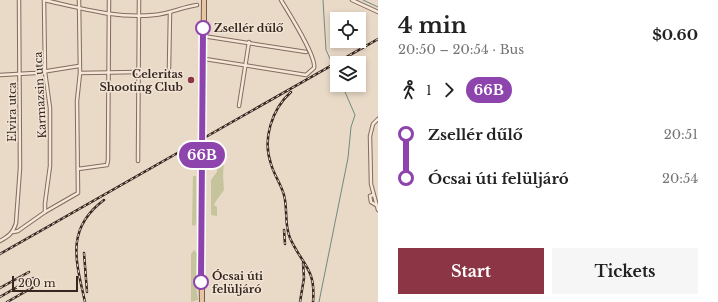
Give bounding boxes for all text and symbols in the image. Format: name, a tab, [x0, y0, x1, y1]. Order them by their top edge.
map controls	[330, 12, 366, 92]
button: locate	[330, 12, 366, 48]
text: 4 min	[398, 12, 467, 39]
marker: Zsellér dűlő	[195, 20, 211, 36]
place label: Zsellér dűlő	[214, 21, 284, 35]
text: $0.60	[652, 25, 698, 44]
text: 20:50 – 20:54 · Bus	[398, 41, 524, 58]
street label: Karmazsin utca	[31, 50, 49, 139]
button: layers	[330, 56, 366, 92]
place label: Celeritas Shooting Club	[99, 67, 183, 94]
marker: Celeritas Shooting Club	[186, 75, 196, 85]
icon: walk	[398, 79, 420, 101]
icon: forward	[438, 79, 460, 101]
street label: Elvira utca	[5, 81, 19, 142]
text: 66B	[474, 81, 504, 99]
text: 1	[426, 82, 432, 99]
text: Zsellér dűlő	[428, 125, 523, 144]
text: 20:51	[664, 126, 698, 143]
line badge: 66B	[179, 142, 225, 168]
text: 66B	[187, 146, 217, 164]
text: Ócsai úti felüljáró	[428, 169, 569, 188]
text: 20:54	[662, 170, 698, 187]
button: Start	[398, 248, 544, 294]
button: Tickets	[552, 248, 698, 294]
place label: Ócsai úti felüljáró	[212, 269, 263, 296]
scale bar	[12, 274, 78, 293]
marker: Ócsai úti felüljáró	[193, 274, 209, 290]
text: 200 m	[18, 276, 55, 290]

